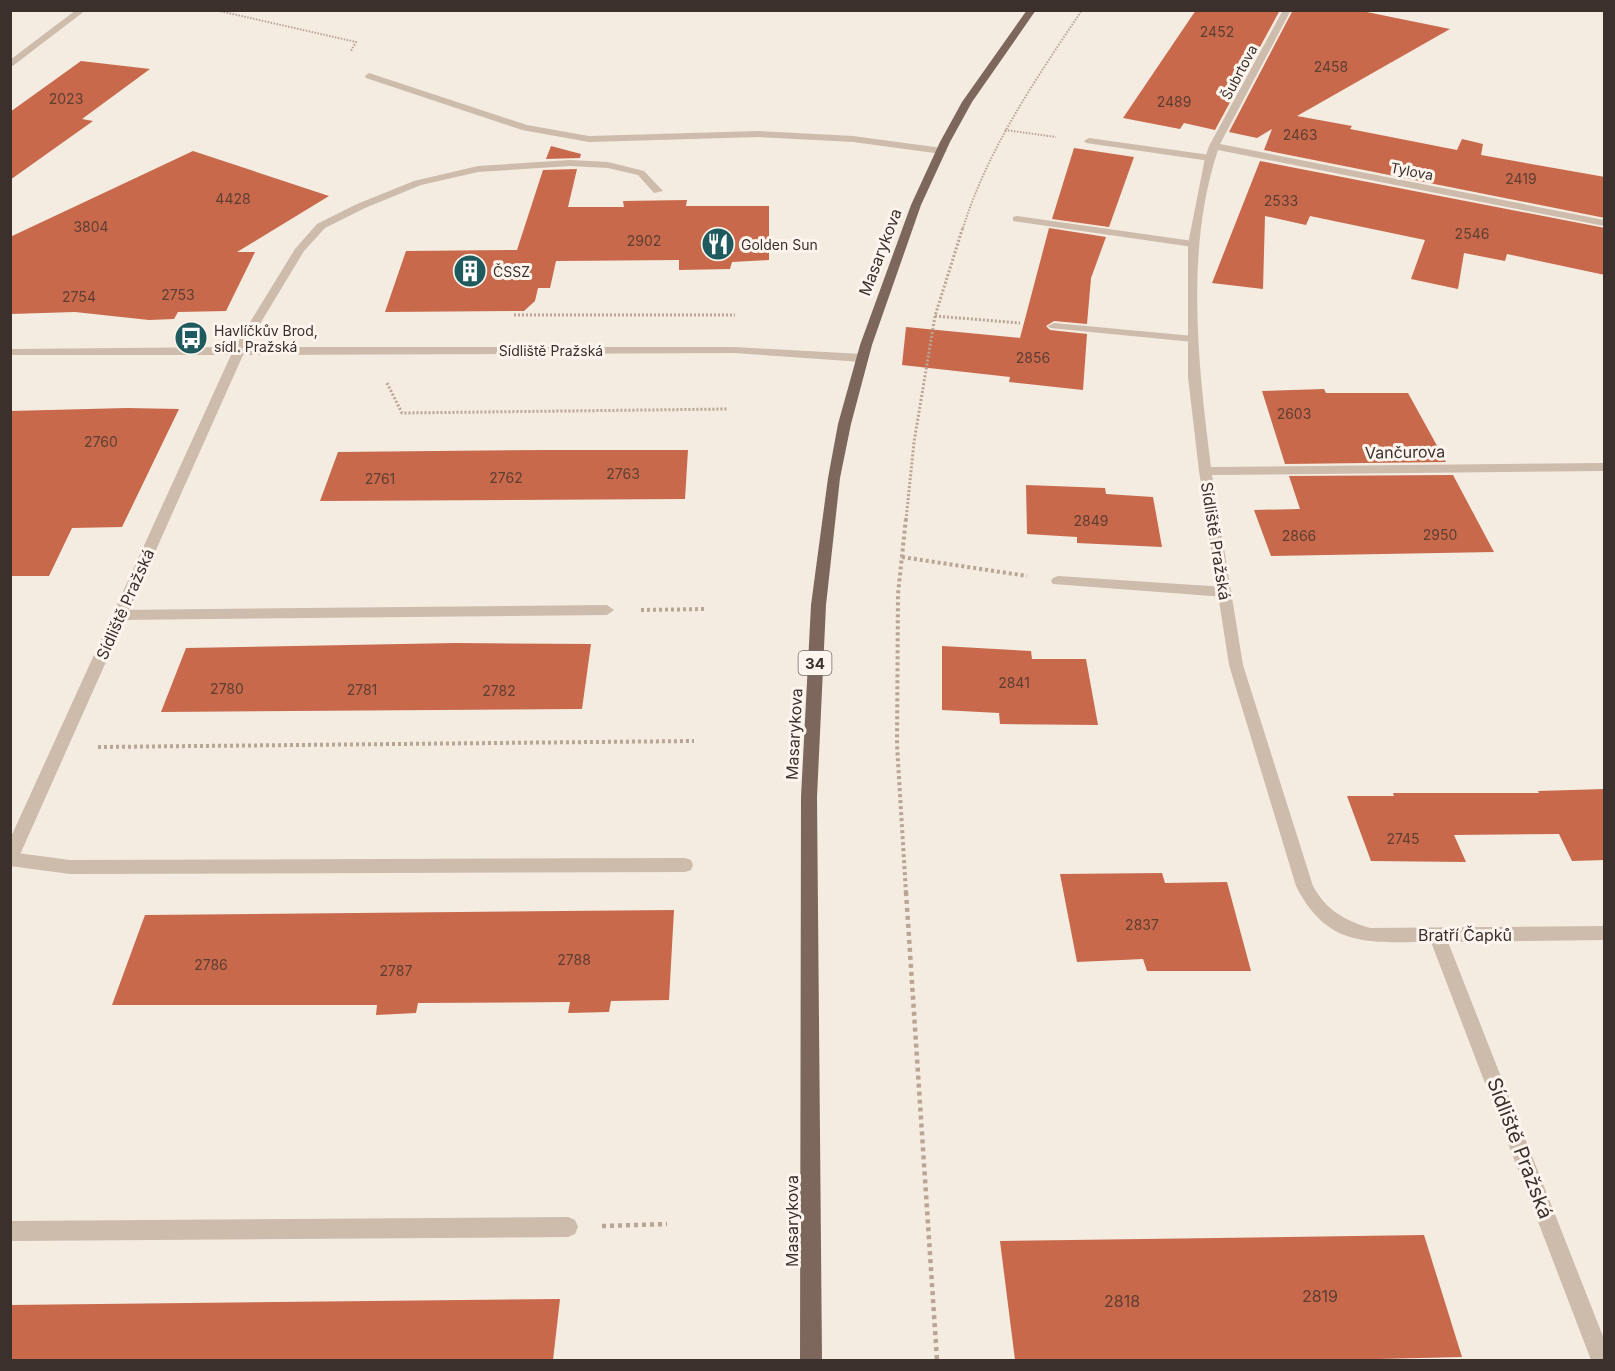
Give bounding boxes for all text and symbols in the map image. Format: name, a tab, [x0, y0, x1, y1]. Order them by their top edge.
house number: 2452	[1200, 23, 1234, 40]
street label: Šubrtova	[1218, 42, 1260, 102]
house number: 2458	[1314, 58, 1348, 75]
house number: 2023	[49, 90, 83, 107]
house number: 2489	[1157, 93, 1191, 110]
house number: 2463	[1283, 126, 1317, 143]
street label: Tylova	[1389, 159, 1435, 183]
house number: 2419	[1505, 170, 1537, 187]
house number: 4428	[215, 190, 251, 207]
house number: 2533	[1264, 192, 1298, 209]
street label: Masarykova	[854, 206, 906, 298]
house number: 3804	[73, 218, 109, 235]
house number: 2546	[1455, 225, 1489, 242]
restaurant icon: Golden Sun	[700, 226, 736, 262]
house number: 2902	[627, 232, 661, 249]
place label: Golden Sun	[741, 236, 818, 253]
building icon: ČSSZ	[452, 253, 488, 289]
place label: ČSSZ	[493, 263, 530, 280]
house number: 2753	[161, 286, 195, 303]
house number: 2754	[62, 288, 96, 305]
bus stop icon: Havlíčkův Brod, sídl. Pražská	[173, 320, 209, 356]
place label: Havlíčkův Brod, sídl. Pražská	[214, 322, 318, 355]
street label: Sídliště Pražská	[499, 342, 603, 359]
house number: 2856	[1016, 349, 1050, 366]
house number: 2603	[1277, 405, 1311, 422]
house number: 2760	[84, 433, 118, 450]
street label: Vančurova	[1365, 441, 1445, 463]
house number: 2763	[606, 465, 640, 482]
house number: 2762	[489, 469, 523, 486]
house number: 2761	[365, 470, 395, 487]
street label: Sídliště Pražská	[1197, 481, 1235, 601]
house number: 2849	[1074, 512, 1108, 529]
house number: 2950	[1423, 526, 1457, 543]
house number: 2866	[1282, 527, 1316, 544]
street label: Sídliště Pražská	[92, 545, 158, 663]
road number: 34	[798, 651, 832, 675]
house number: 2841	[998, 674, 1030, 691]
house number: 2780	[210, 680, 244, 697]
house number: 2781	[347, 681, 377, 698]
house number: 2782	[482, 682, 516, 699]
street label: Masarykova	[782, 688, 806, 780]
house number: 2745	[1386, 830, 1420, 847]
house number: 2837	[1125, 916, 1159, 933]
street label: Bratří Čapků	[1418, 925, 1512, 945]
house number: 2788	[557, 951, 591, 968]
house number: 2786	[194, 956, 228, 973]
house number: 2787	[380, 962, 412, 979]
street label: Sídliště Pražská	[1482, 1074, 1558, 1222]
street label: Masarykova	[782, 1175, 802, 1267]
house number: 2819	[1302, 1286, 1338, 1306]
house number: 2818	[1104, 1291, 1140, 1311]

